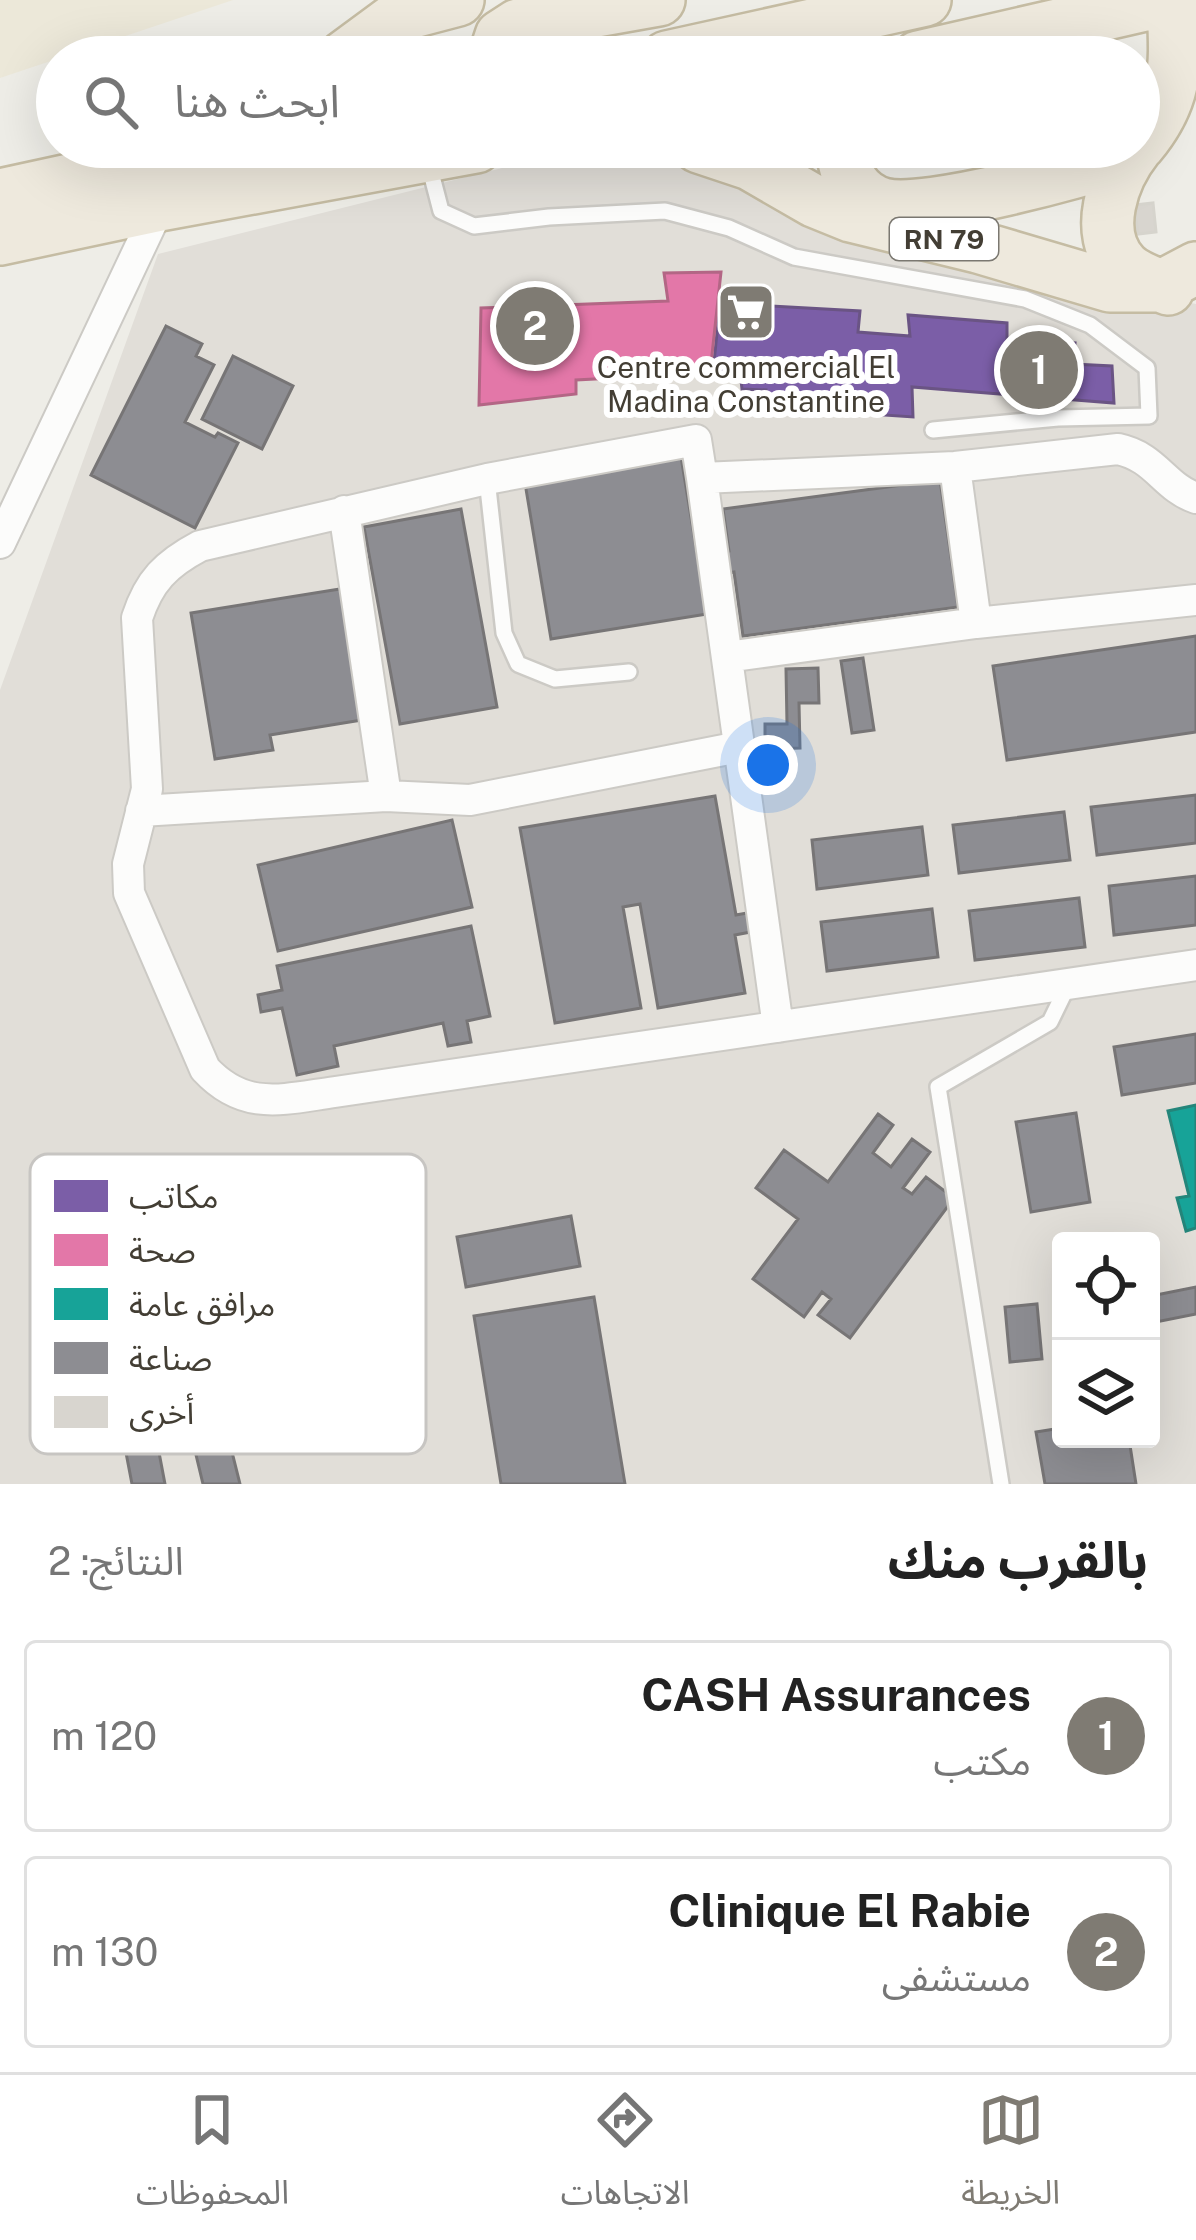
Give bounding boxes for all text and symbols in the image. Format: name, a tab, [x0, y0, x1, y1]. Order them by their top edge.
search box	[36, 36, 1160, 168]
icon: search	[78, 69, 144, 135]
text: ابحث هنا	[174, 74, 340, 127]
road number: RN 79	[890, 218, 998, 260]
pin: 2	[496, 281, 574, 371]
supermarket icon: Centre commercial El Madina Constantine	[715, 281, 777, 343]
pin: 1	[1000, 325, 1078, 415]
place label: Centre commercial El Madina Constantine	[597, 349, 895, 419]
your location	[738, 735, 798, 795]
legend	[30, 1154, 426, 1454]
text: مكاتب	[129, 1177, 219, 1215]
text: صحة	[129, 1231, 196, 1269]
map controls	[1052, 1232, 1160, 1448]
button: locate	[1052, 1232, 1160, 1340]
text: مرافق عامة	[129, 1285, 275, 1325]
text: صناعة	[129, 1339, 212, 1377]
button: layers	[1052, 1340, 1160, 1448]
text: أخرى	[129, 1393, 194, 1432]
text: بالقرب منك	[888, 1530, 1148, 1589]
text: النتائج: 2	[48, 1538, 184, 1584]
text: CASH Assurances	[641, 1668, 1031, 1721]
text: 120 m	[51, 1713, 157, 1759]
text: 1	[1098, 1713, 1114, 1759]
text: مكتب	[934, 1738, 1031, 1784]
text: Clinique El Rabie	[668, 1884, 1031, 1937]
text: 130 m	[51, 1929, 158, 1975]
text: 2	[1094, 1929, 1118, 1975]
text: مستشفى	[882, 1954, 1031, 2000]
tab: المحفوظات	[136, 2087, 289, 2228]
tab: الاتجاهات	[561, 2087, 690, 2228]
tab: الخريطة	[961, 2087, 1060, 2228]

